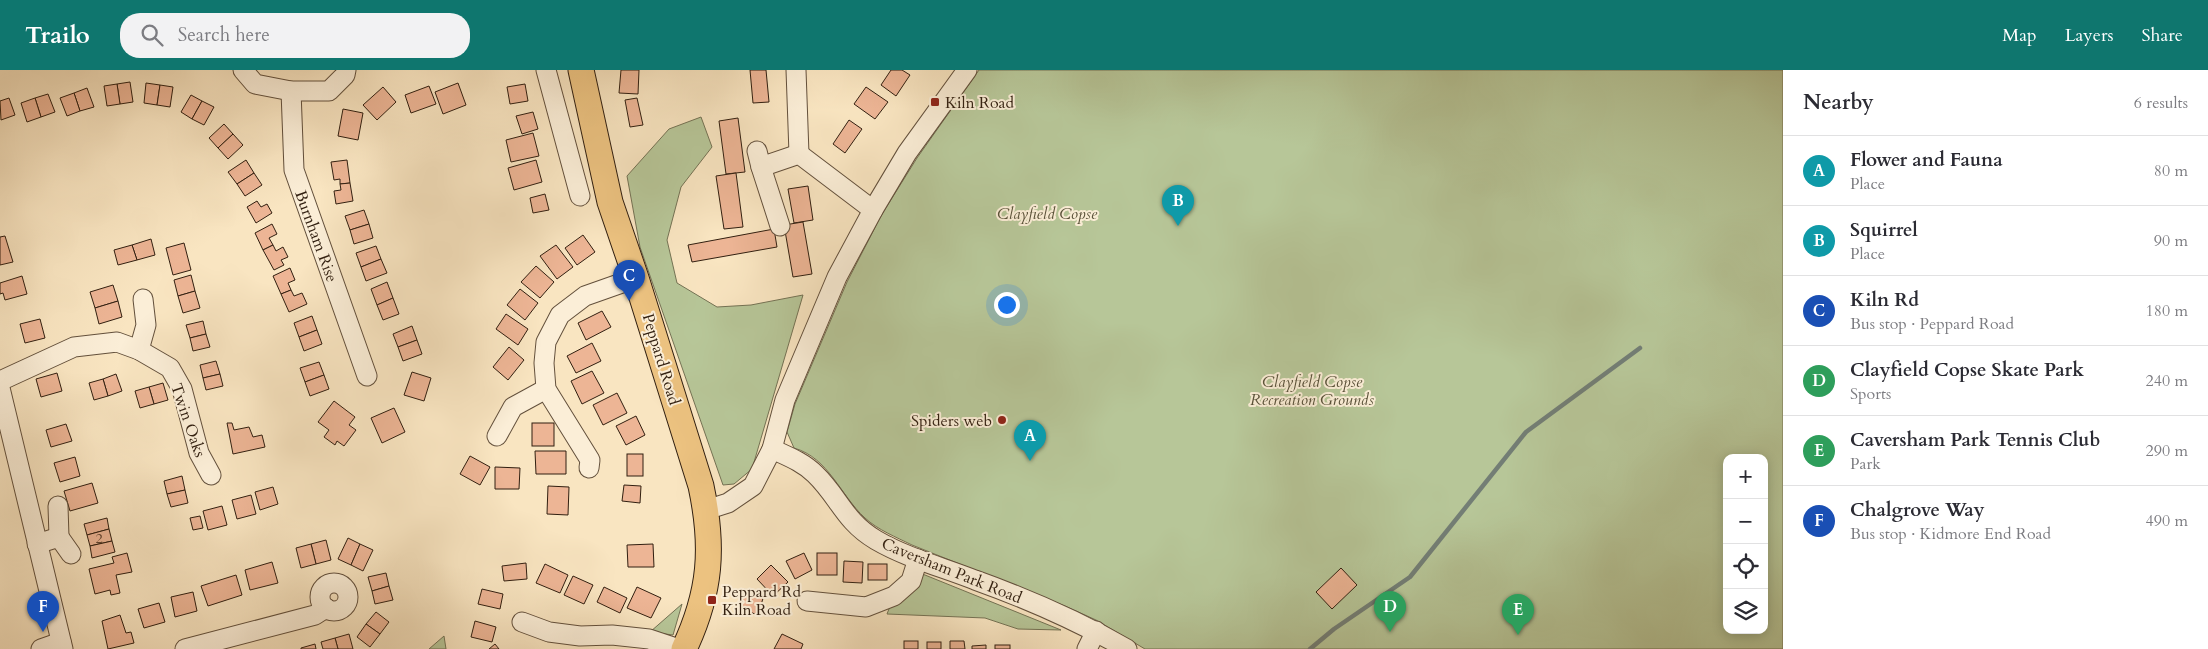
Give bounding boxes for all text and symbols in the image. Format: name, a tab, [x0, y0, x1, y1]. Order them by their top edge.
search box	[120, 13, 470, 58]
text: Trailo	[25, 19, 90, 52]
icon: search	[138, 21, 166, 49]
text: Search here	[178, 22, 270, 48]
text: Map	[2002, 23, 2037, 48]
text: Layers	[2065, 23, 2114, 48]
text: Share	[2142, 23, 2183, 48]
text: Nearby	[1803, 88, 1874, 117]
place label: Kiln Road	[945, 92, 1015, 114]
text: 6 results	[2134, 92, 2188, 114]
marker: Kiln Road	[929, 96, 941, 108]
text: Flower and Fauna	[1850, 147, 2003, 173]
text: A	[1813, 160, 1825, 182]
text: 80 m	[2154, 160, 2188, 182]
text: Place	[1850, 173, 1885, 195]
pin: B	[1162, 185, 1194, 226]
street label: Burnham Rise	[289, 187, 343, 285]
park label: Clayfield Copse	[997, 203, 1098, 225]
text: Squirrel	[1850, 217, 1918, 243]
text: B	[1813, 230, 1825, 252]
text: 90 m	[2154, 230, 2188, 252]
text: Place	[1850, 243, 1885, 265]
pin: C	[613, 260, 645, 301]
text: Kiln Rd	[1850, 287, 1919, 313]
your location	[994, 292, 1020, 318]
text: C	[1813, 300, 1825, 322]
text: 180 m	[2146, 300, 2188, 322]
street label: Peppard Road	[637, 311, 686, 408]
text: Bus stop · Peppard Road	[1850, 313, 2014, 335]
text: Clayfield Copse Skate Park	[1850, 357, 2084, 383]
text: D	[1812, 370, 1826, 392]
text: 240 m	[2146, 370, 2188, 392]
park label: Clayfield Copse Recreation Grounds	[1250, 371, 1375, 411]
street label: Twin Oaks	[165, 380, 211, 460]
text: Sports	[1850, 383, 1891, 405]
place label: Spiders web	[911, 410, 992, 432]
marker: Spiders web	[996, 414, 1008, 426]
pin: A	[1014, 420, 1046, 461]
text: Caversham Park Tennis Club	[1850, 427, 2100, 453]
text: E	[1814, 440, 1824, 462]
text: 290 m	[2146, 440, 2188, 462]
text: Park	[1850, 453, 1881, 475]
map controls	[1723, 454, 1768, 634]
button: +	[1723, 454, 1768, 499]
text: Chalgrove Way	[1850, 497, 1985, 523]
button: −	[1723, 499, 1768, 544]
text: F	[1814, 510, 1824, 532]
text: 490 m	[2146, 510, 2188, 532]
text: Bus stop · Kidmore End Road	[1850, 523, 2051, 545]
house number: 2	[95, 529, 103, 548]
street label: Caversham Park Road	[878, 533, 1025, 609]
button: locate	[1723, 544, 1768, 589]
place label: Peppard Rd Kiln Road	[722, 581, 801, 621]
button: layers	[1723, 589, 1768, 634]
pin: F	[27, 591, 59, 632]
pin: D	[1374, 591, 1406, 632]
marker: Peppard Rd Kiln Road	[706, 594, 718, 606]
pin: E	[1502, 594, 1534, 635]

